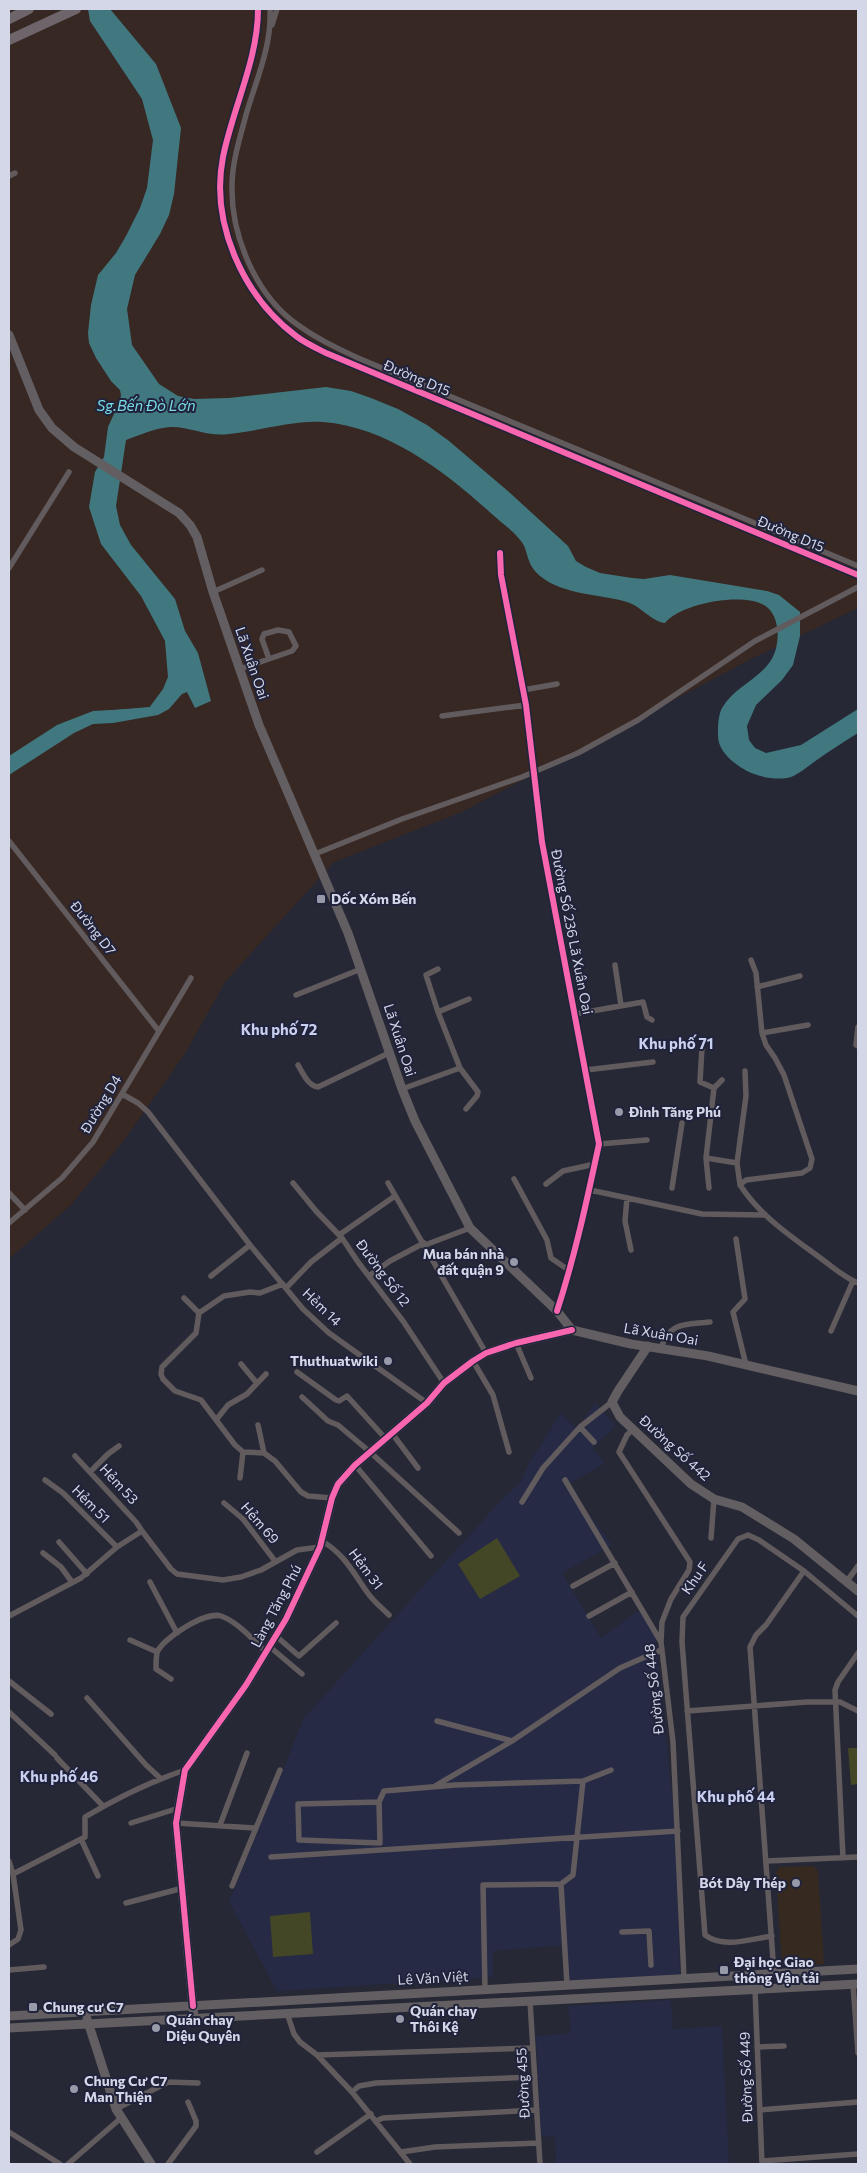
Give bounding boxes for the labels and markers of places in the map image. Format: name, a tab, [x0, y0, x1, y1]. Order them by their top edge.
place label: Dốc Xóm Bến	[331, 890, 416, 907]
marker: Dốc Xóm Bến	[315, 893, 327, 905]
place label: Đình Tăng Phú	[628, 1103, 721, 1120]
marker: Đình Tăng Phú	[613, 1106, 625, 1118]
place label: Mua bán nhà đất quận 9	[423, 1245, 504, 1278]
marker: Mua bán nhà đất quận 9	[508, 1256, 520, 1268]
place label: Thuthuatwiki	[290, 1352, 378, 1369]
marker: Thuthuatwiki	[382, 1355, 394, 1367]
place label: Bót Dây Thép	[699, 1874, 786, 1891]
marker: Bót Dây Thép	[790, 1877, 802, 1889]
place label: Đại học Giao thông Vận tải	[733, 1953, 819, 1986]
marker: Đại học Giao thông Vận tải	[718, 1964, 730, 1976]
place label: Chung cư C7	[43, 1998, 124, 2015]
marker: Chung cư C7	[27, 2001, 39, 2013]
place label: Quán chay Thôi Kệ	[410, 2002, 478, 2035]
place label: Quán chay Diệu Quyên	[166, 2011, 240, 2044]
marker: Quán chay Thôi Kệ	[394, 2013, 406, 2025]
marker: Quán chay Diệu Quyên	[150, 2022, 162, 2034]
place label: Chung Cư C7 Man Thiện	[84, 2072, 168, 2105]
marker: Chung Cư C7 Man Thiện	[68, 2083, 80, 2095]

